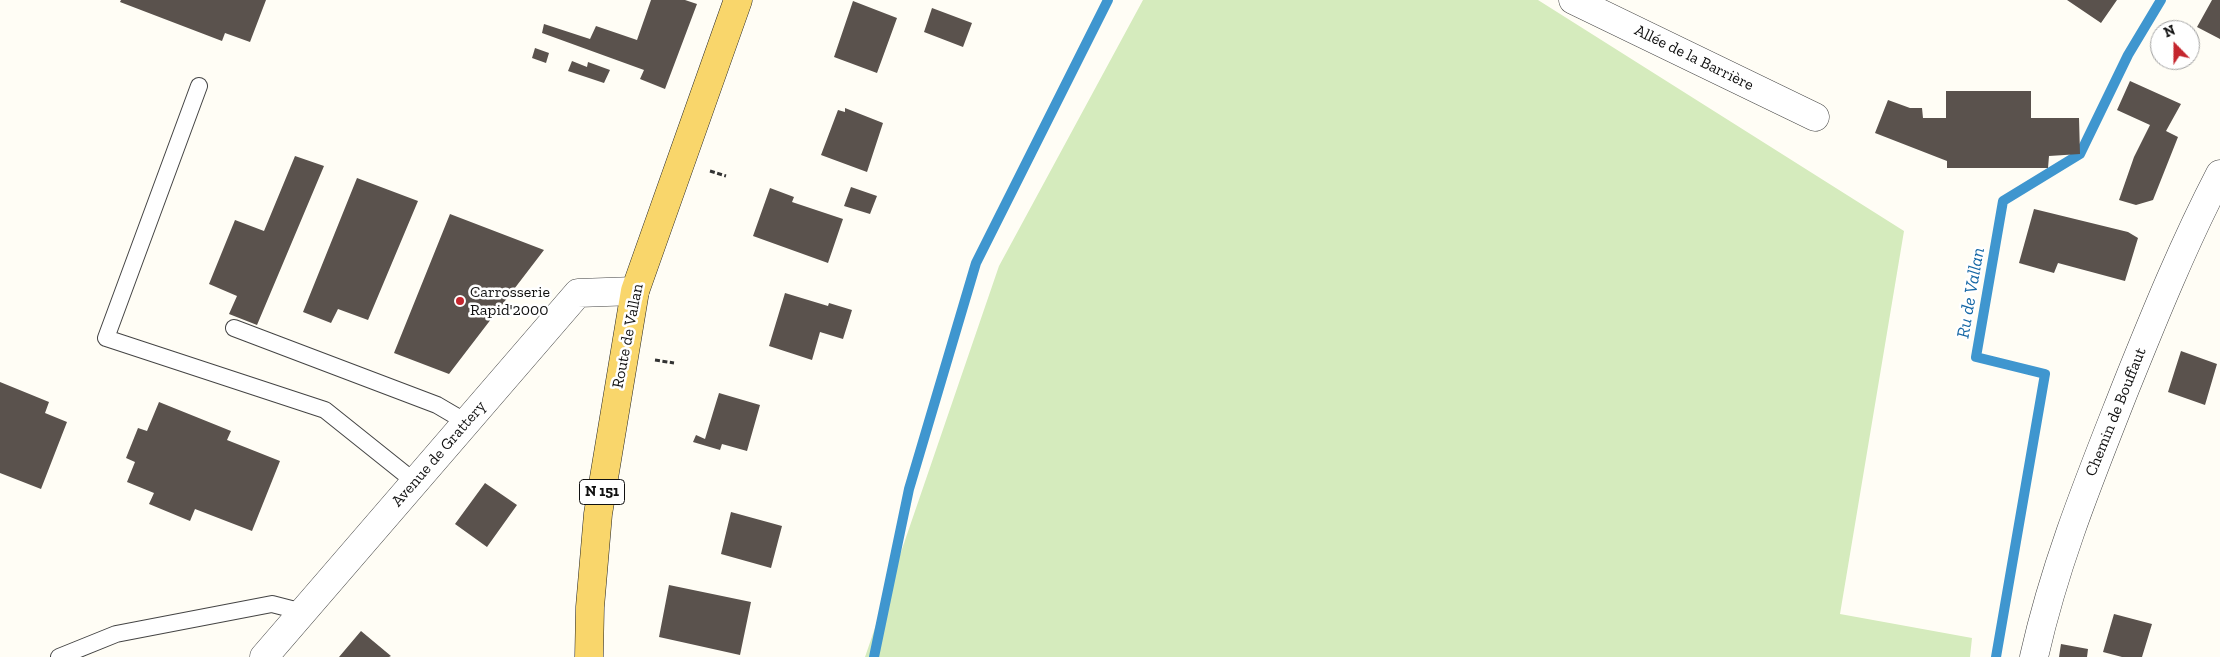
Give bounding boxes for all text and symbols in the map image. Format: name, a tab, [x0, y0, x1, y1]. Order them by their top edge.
north arrow	[2150, 20, 2200, 70]
street label: Allée de la Barrière	[1631, 21, 1757, 95]
text: N	[2161, 22, 2178, 41]
water label: Ru de Vallan	[1952, 246, 1990, 340]
place label: Carrosserie Rapid'2000	[470, 282, 550, 320]
street label: Route de Vallan	[608, 282, 648, 390]
marker: Carrosserie Rapid'2000	[454, 295, 466, 307]
street label: Chemin de Bouffaut	[2081, 345, 2151, 479]
street label: Avenue de Grattery	[388, 397, 490, 511]
road number: N 151	[580, 480, 624, 504]

